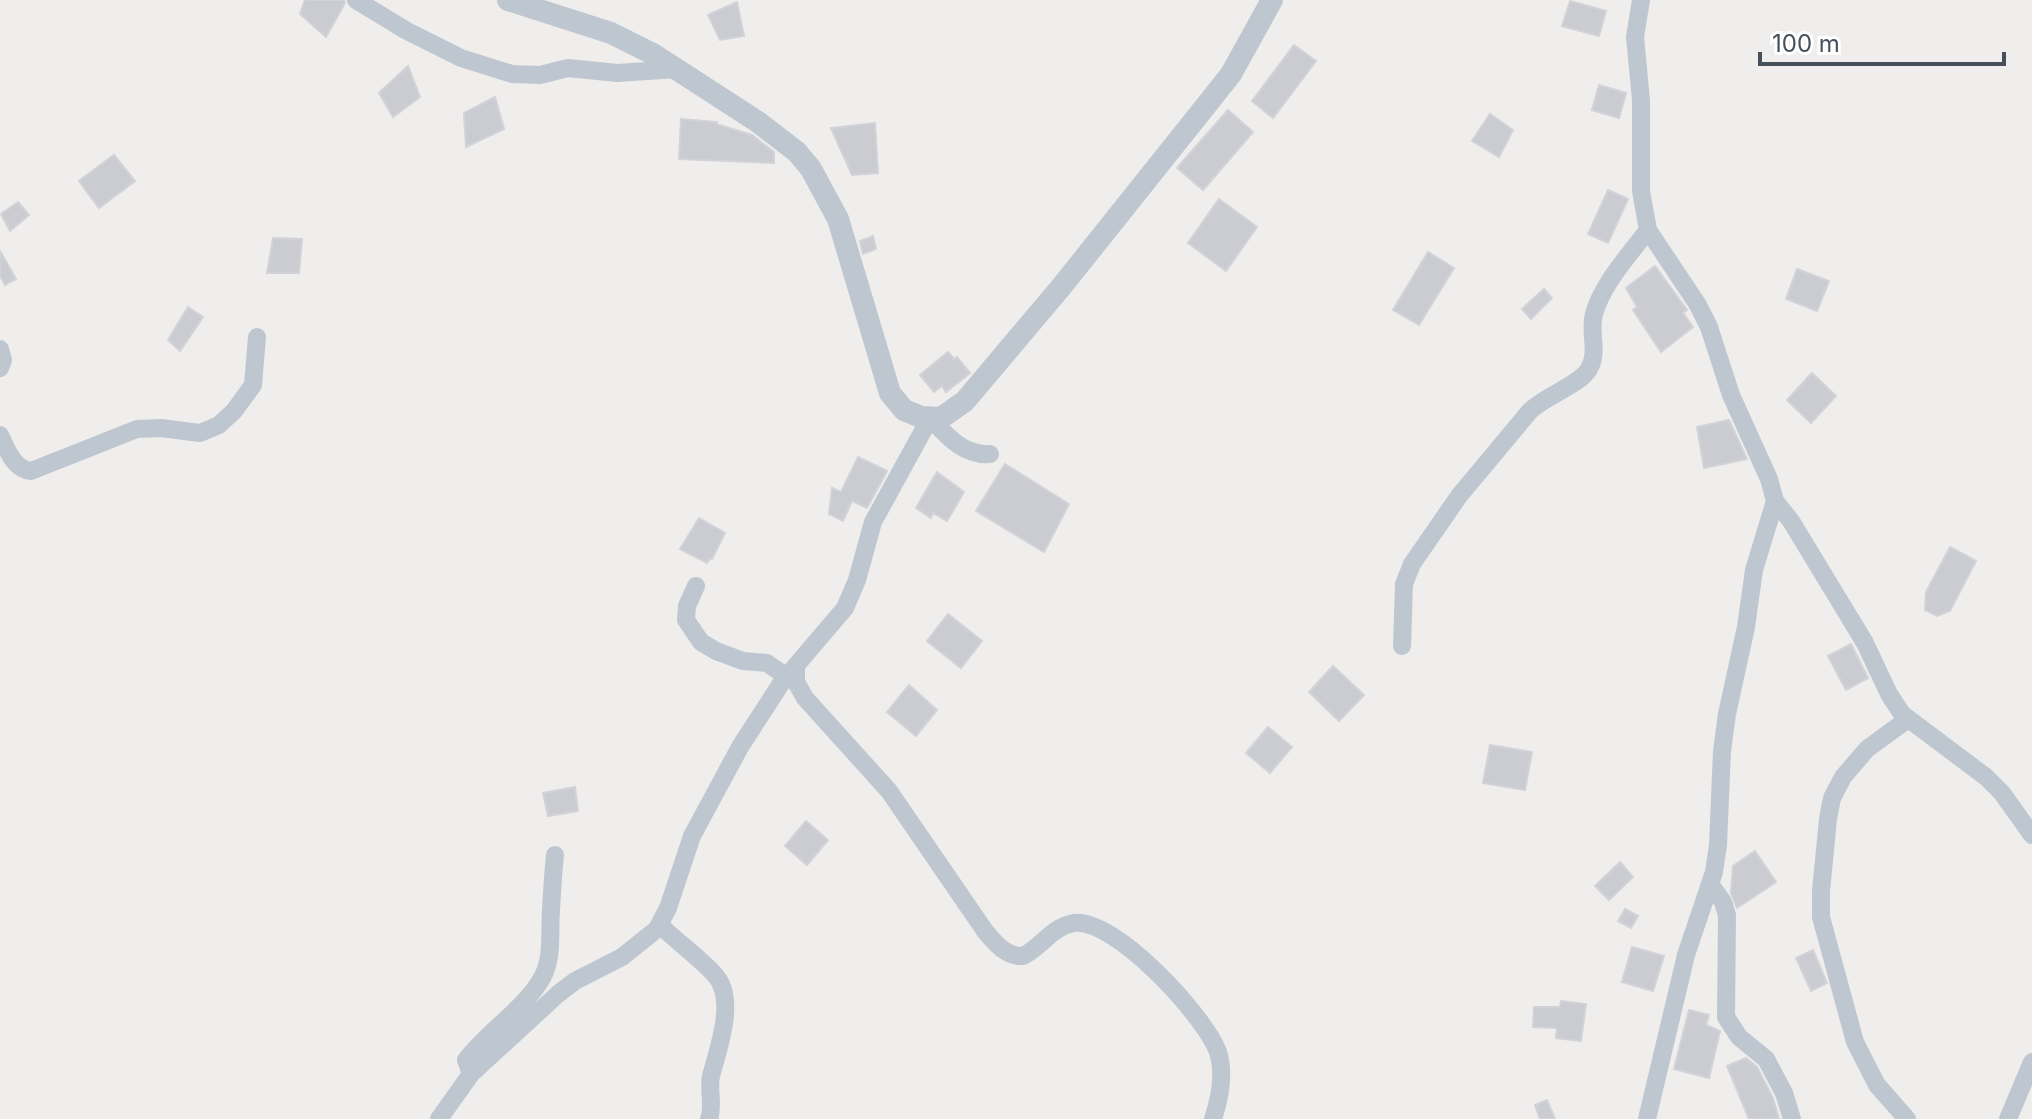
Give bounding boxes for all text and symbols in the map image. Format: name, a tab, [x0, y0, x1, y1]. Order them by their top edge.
scale bar	[1760, 16, 2004, 66]
text: 100 m	[1772, 29, 1840, 58]

